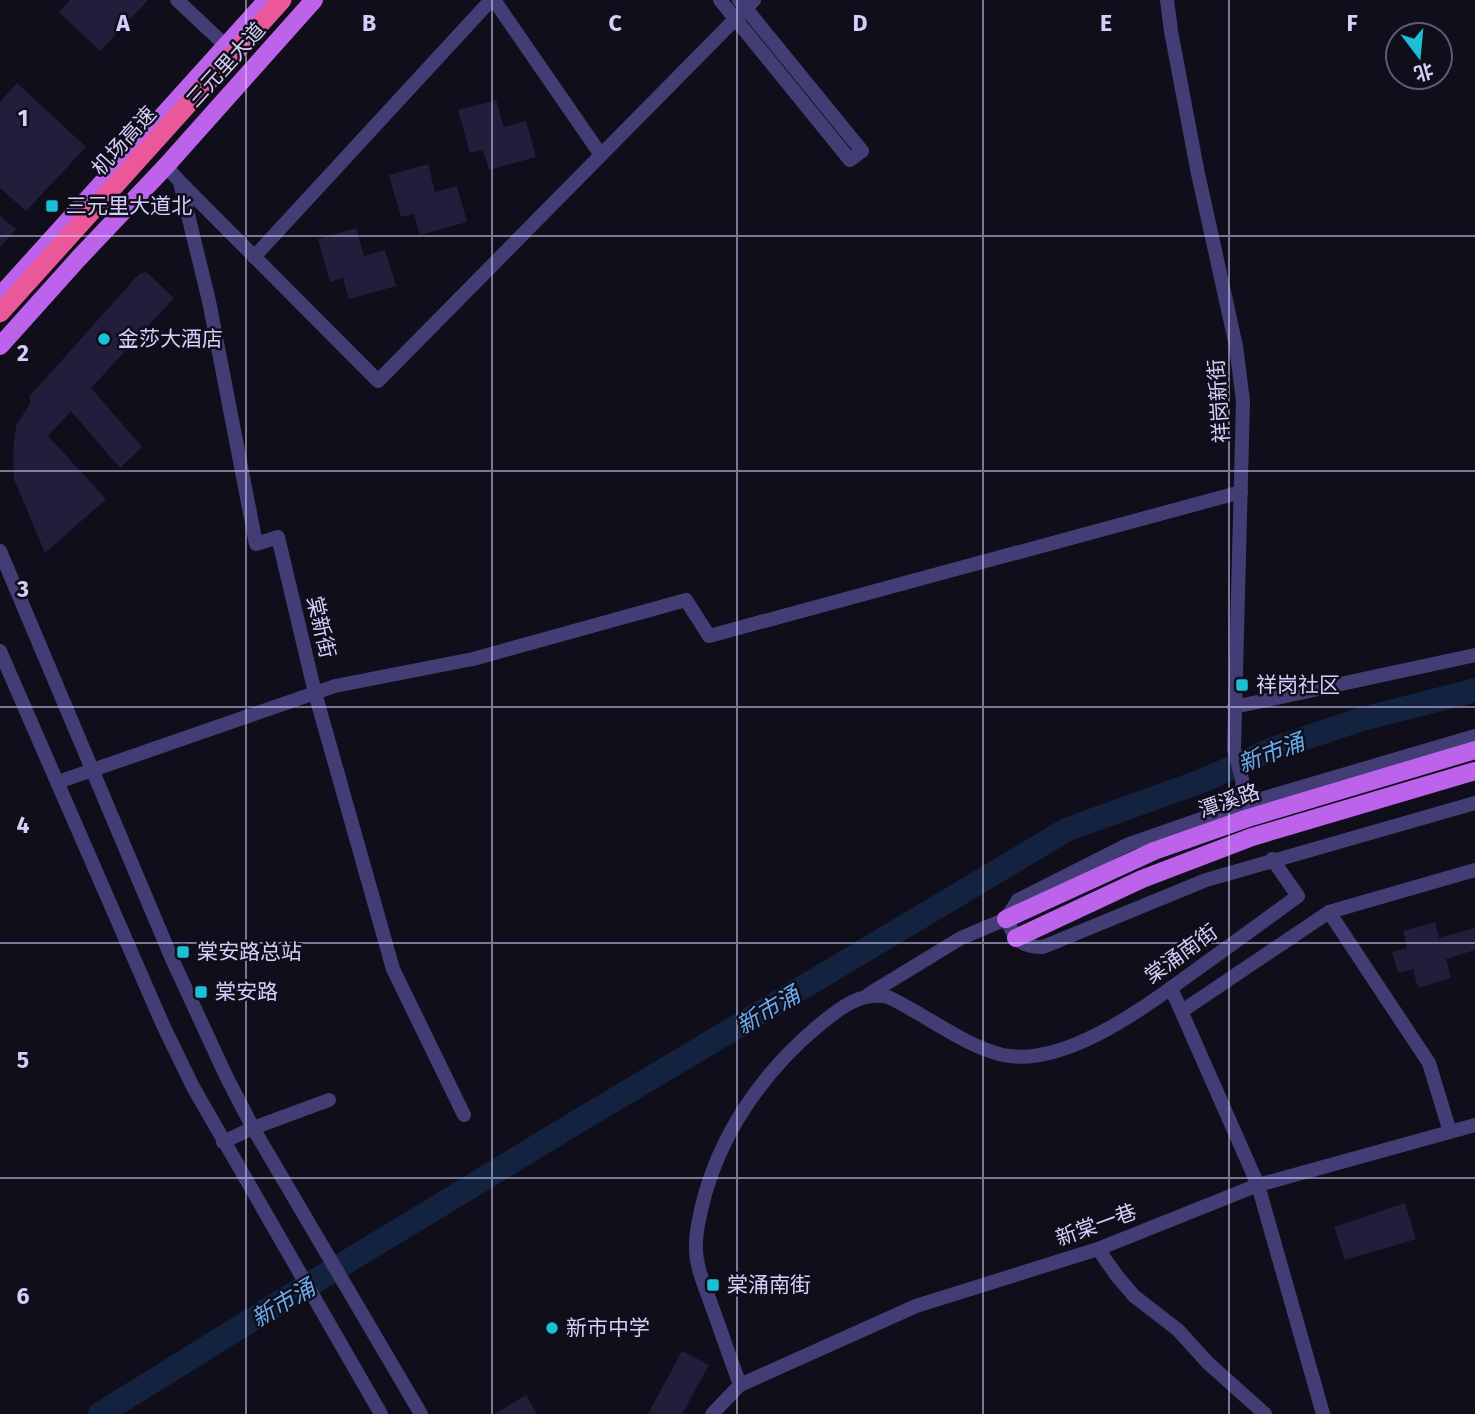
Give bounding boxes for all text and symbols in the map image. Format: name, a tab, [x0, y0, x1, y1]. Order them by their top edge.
text: A	[115, 9, 130, 37]
text: B	[362, 9, 376, 37]
text: C	[608, 9, 622, 37]
text: D	[853, 9, 868, 37]
text: E	[1100, 9, 1112, 37]
text: F	[1346, 9, 1358, 37]
street label: 三元里大道	[181, 17, 271, 113]
north arrow	[1384, 21, 1454, 91]
text: 北	[1411, 58, 1436, 86]
street label: 机场高速	[86, 101, 162, 181]
text: 1	[18, 104, 28, 132]
place label: 三元里大道北	[66, 193, 192, 219]
marker: 三元里大道北	[44, 198, 60, 214]
place label: 金莎大酒店	[118, 326, 223, 352]
marker: 金莎大酒店	[96, 331, 112, 347]
text: 2	[17, 339, 29, 367]
street label: 祥岗新街	[1203, 358, 1235, 444]
text: 3	[16, 575, 29, 603]
street label: 棠新街	[301, 593, 341, 661]
place label: 祥岗社区	[1256, 672, 1340, 698]
marker: 祥岗社区	[1234, 677, 1250, 693]
water label: 新市涌	[1234, 726, 1311, 778]
street label: 潭溪路	[1195, 778, 1263, 824]
text: 4	[17, 811, 30, 839]
street label: 棠涌南街	[1139, 919, 1223, 989]
place label: 棠安路总站	[197, 939, 302, 965]
marker: 棠安路总站	[175, 944, 191, 960]
place label: 棠安路	[215, 979, 278, 1005]
water label: 新市涌	[731, 979, 807, 1040]
marker: 棠安路	[193, 984, 209, 1000]
text: 5	[17, 1046, 29, 1074]
street label: 新棠一巷	[1052, 1198, 1140, 1252]
water label: 新市涌	[246, 1272, 322, 1333]
place label: 棠涌南街	[727, 1272, 811, 1298]
marker: 棠涌南街	[705, 1277, 721, 1293]
text: 6	[17, 1282, 30, 1310]
place label: 新市中学	[566, 1315, 650, 1341]
marker: 新市中学	[544, 1320, 560, 1336]

